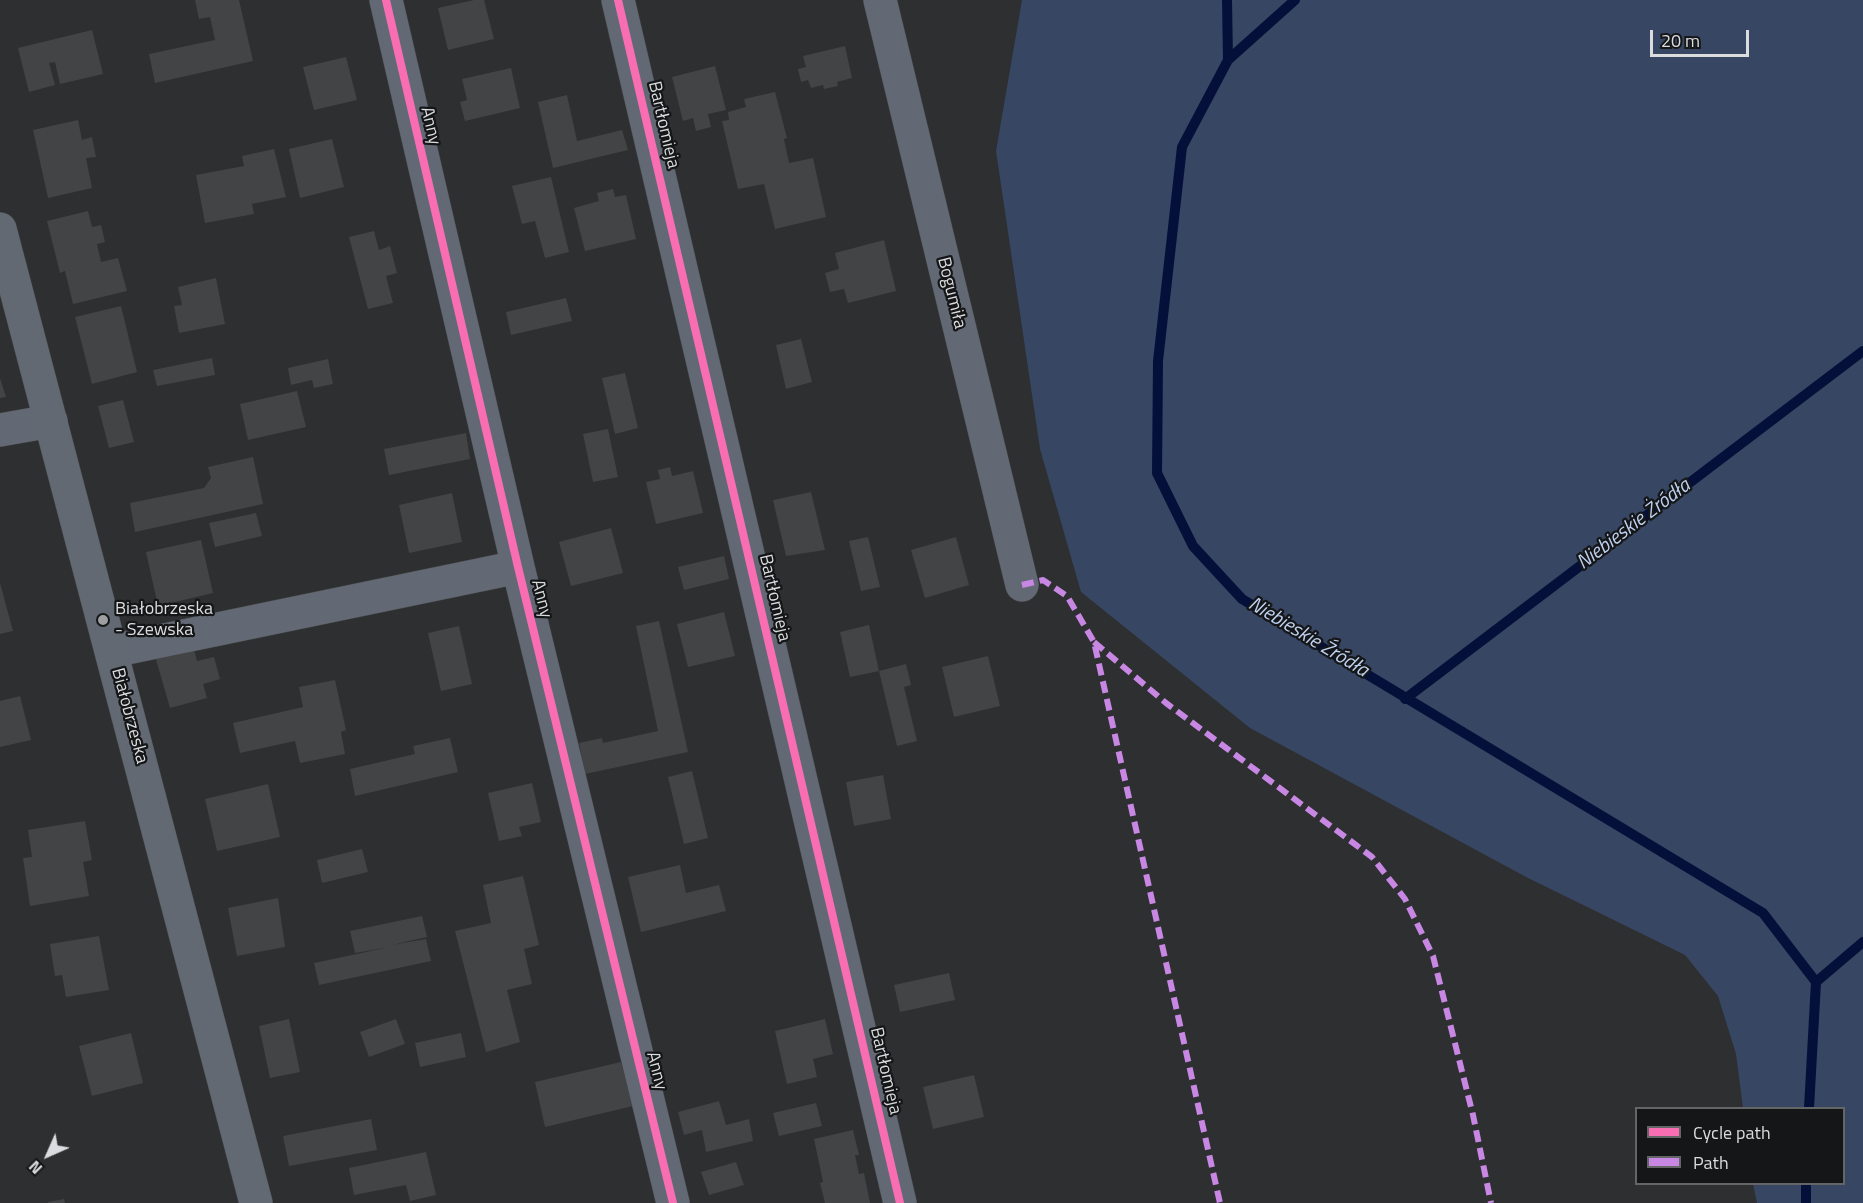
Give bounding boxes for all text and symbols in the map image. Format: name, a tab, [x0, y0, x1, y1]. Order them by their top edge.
scale bar	[1653, 18, 1752, 56]
text: 20 m	[1661, 27, 1700, 54]
street label: Bartłomieja	[642, 79, 684, 171]
street label: Anny	[415, 105, 445, 147]
street label: Bogumiła	[932, 255, 970, 331]
water label: Niebieskie Żródła	[1573, 475, 1695, 575]
street label: Bartłomieja	[753, 552, 795, 644]
street label: Anny	[526, 578, 556, 620]
water label: Niebieskie Źródła	[1244, 593, 1372, 683]
place label: Białobrzeska - Szewska	[115, 599, 213, 642]
marker: Białobrzeska - Szewska	[96, 613, 110, 627]
street label: Białobrzeska	[106, 666, 152, 766]
street label: Bartłomieja	[864, 1025, 906, 1117]
street label: Anny	[641, 1050, 671, 1092]
legend	[1635, 1107, 1845, 1185]
text: Cycle path	[1693, 1119, 1771, 1146]
north arrow	[18, 1125, 78, 1185]
text: Path	[1693, 1149, 1729, 1176]
text: N	[23, 1155, 48, 1180]

